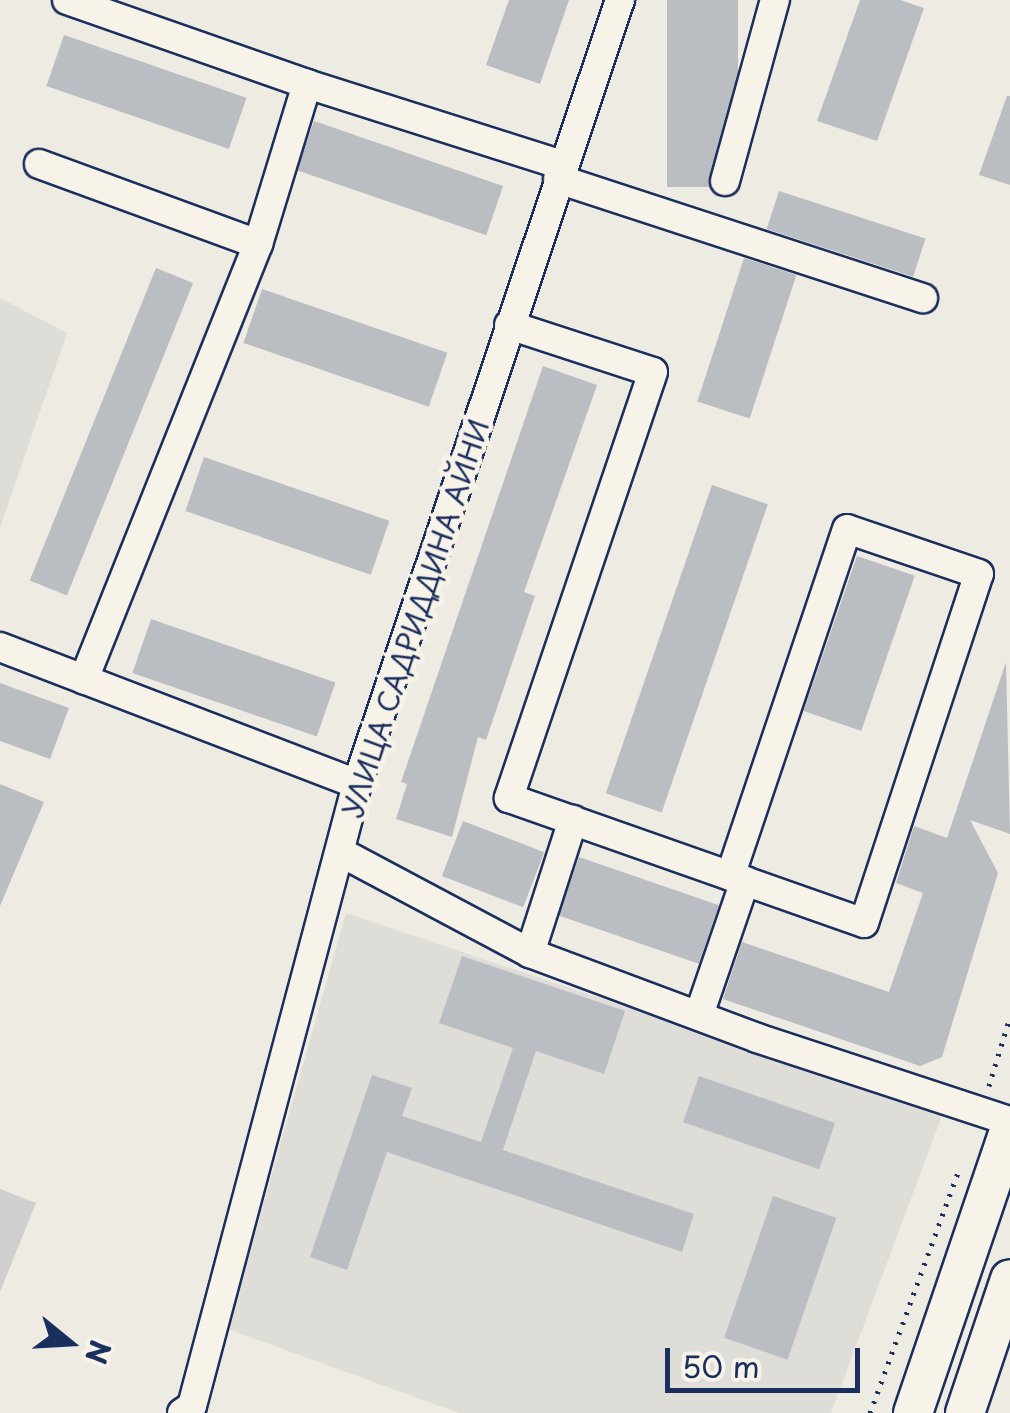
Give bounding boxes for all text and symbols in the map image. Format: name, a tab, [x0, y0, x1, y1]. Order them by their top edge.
street label: УЛИЦА САДРИДДИНА АЙНИ	[334, 413, 496, 823]
north arrow	[20, 1293, 120, 1393]
scale bar	[670, 1328, 865, 1390]
text: N	[75, 1335, 123, 1370]
text: 50 m	[682, 1343, 760, 1388]

